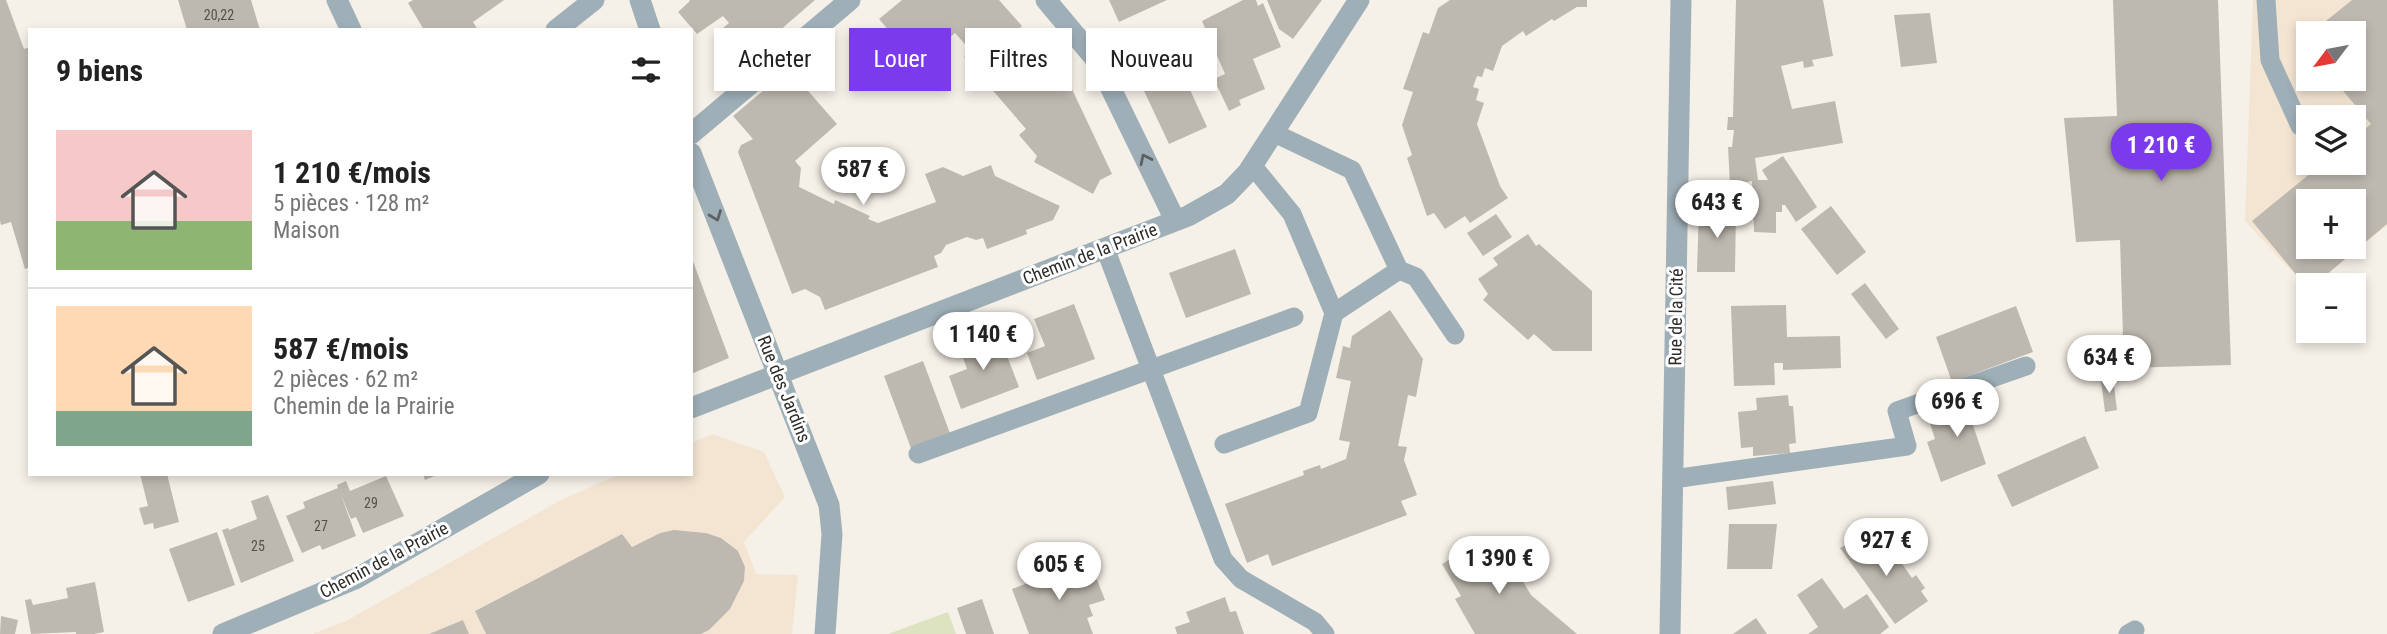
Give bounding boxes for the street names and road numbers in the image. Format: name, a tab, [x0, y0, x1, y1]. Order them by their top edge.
street label: Chemin de la Prairie	[1020, 218, 1160, 289]
street label: Rue de la Cité	[1664, 268, 1687, 366]
street label: Rue des Jardins	[754, 332, 815, 445]
street label: Chemin de la Prairie	[316, 517, 451, 602]

